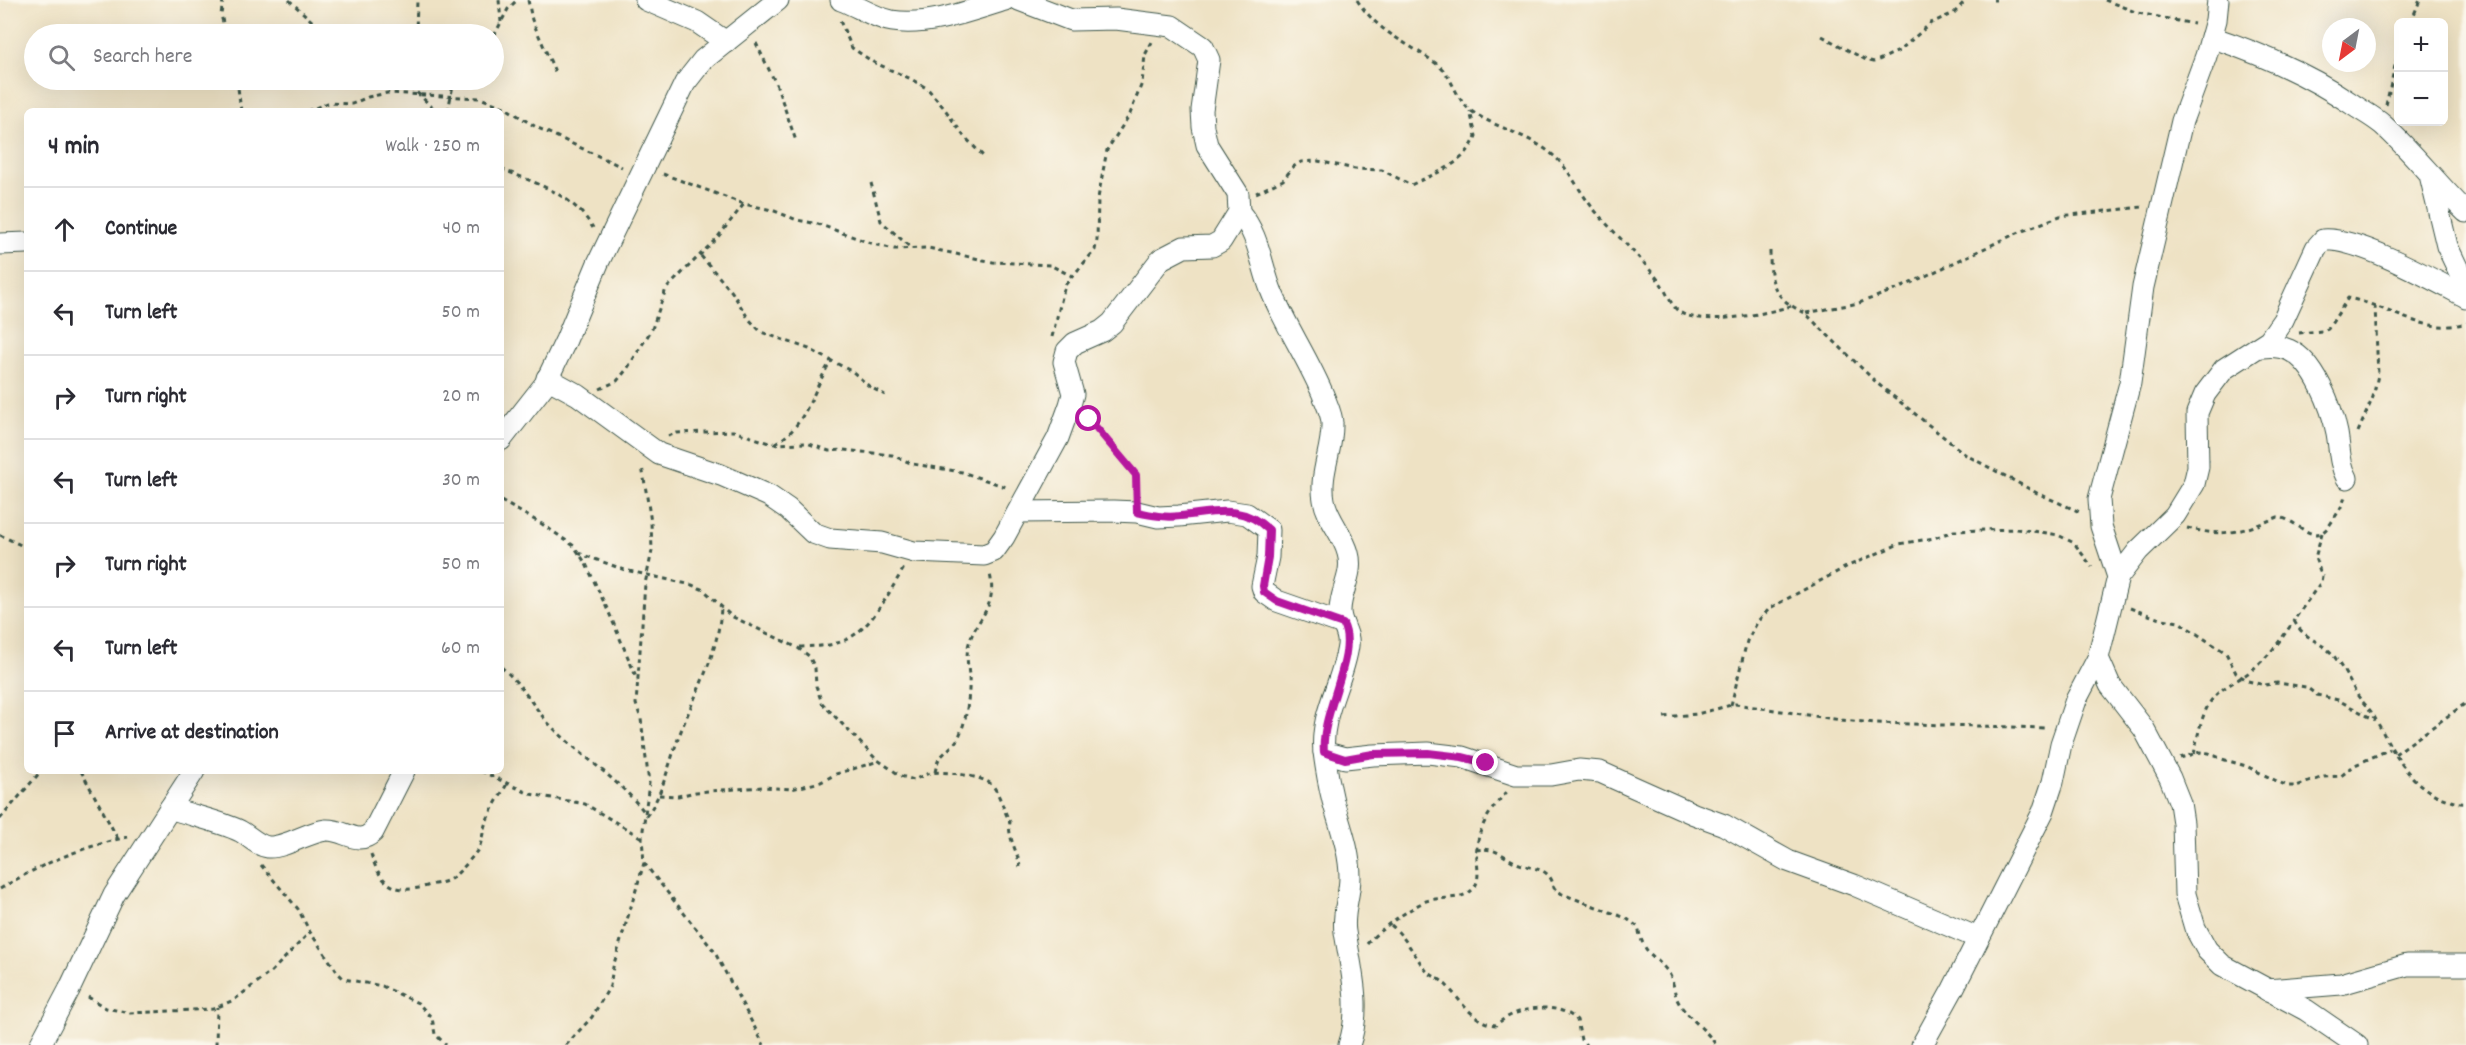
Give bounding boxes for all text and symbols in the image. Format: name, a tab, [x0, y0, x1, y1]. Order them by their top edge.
north arrow	[2322, 18, 2376, 72]
map controls	[2394, 18, 2448, 126]
button: +	[2394, 18, 2448, 72]
search box	[24, 24, 504, 90]
icon: search	[45, 41, 78, 74]
text: Search here	[93, 42, 192, 73]
button: −	[2394, 72, 2448, 126]
text: 4 min	[48, 129, 99, 166]
text: Walk · 250 m	[385, 133, 480, 161]
icon: ahead	[48, 213, 81, 246]
text: Continue	[105, 214, 177, 245]
text: 40 m	[442, 215, 480, 243]
icon: left	[48, 297, 81, 330]
text: Turn left	[105, 298, 177, 329]
text: 50 m	[442, 299, 480, 327]
icon: right	[48, 381, 81, 414]
text: Turn right	[105, 382, 187, 413]
text: 20 m	[442, 383, 480, 411]
route start	[1075, 405, 1101, 431]
icon: left	[48, 465, 81, 498]
text: Turn left	[105, 466, 177, 497]
text: 30 m	[442, 467, 480, 495]
icon: right	[48, 549, 81, 582]
text: Turn right	[105, 550, 187, 581]
text: 50 m	[442, 551, 480, 579]
icon: left	[48, 633, 81, 666]
text: Turn left	[105, 634, 177, 665]
text: 60 m	[441, 635, 480, 663]
icon: arrive	[48, 717, 81, 750]
text: Arrive at destination	[105, 718, 279, 749]
route end	[1472, 749, 1498, 775]

